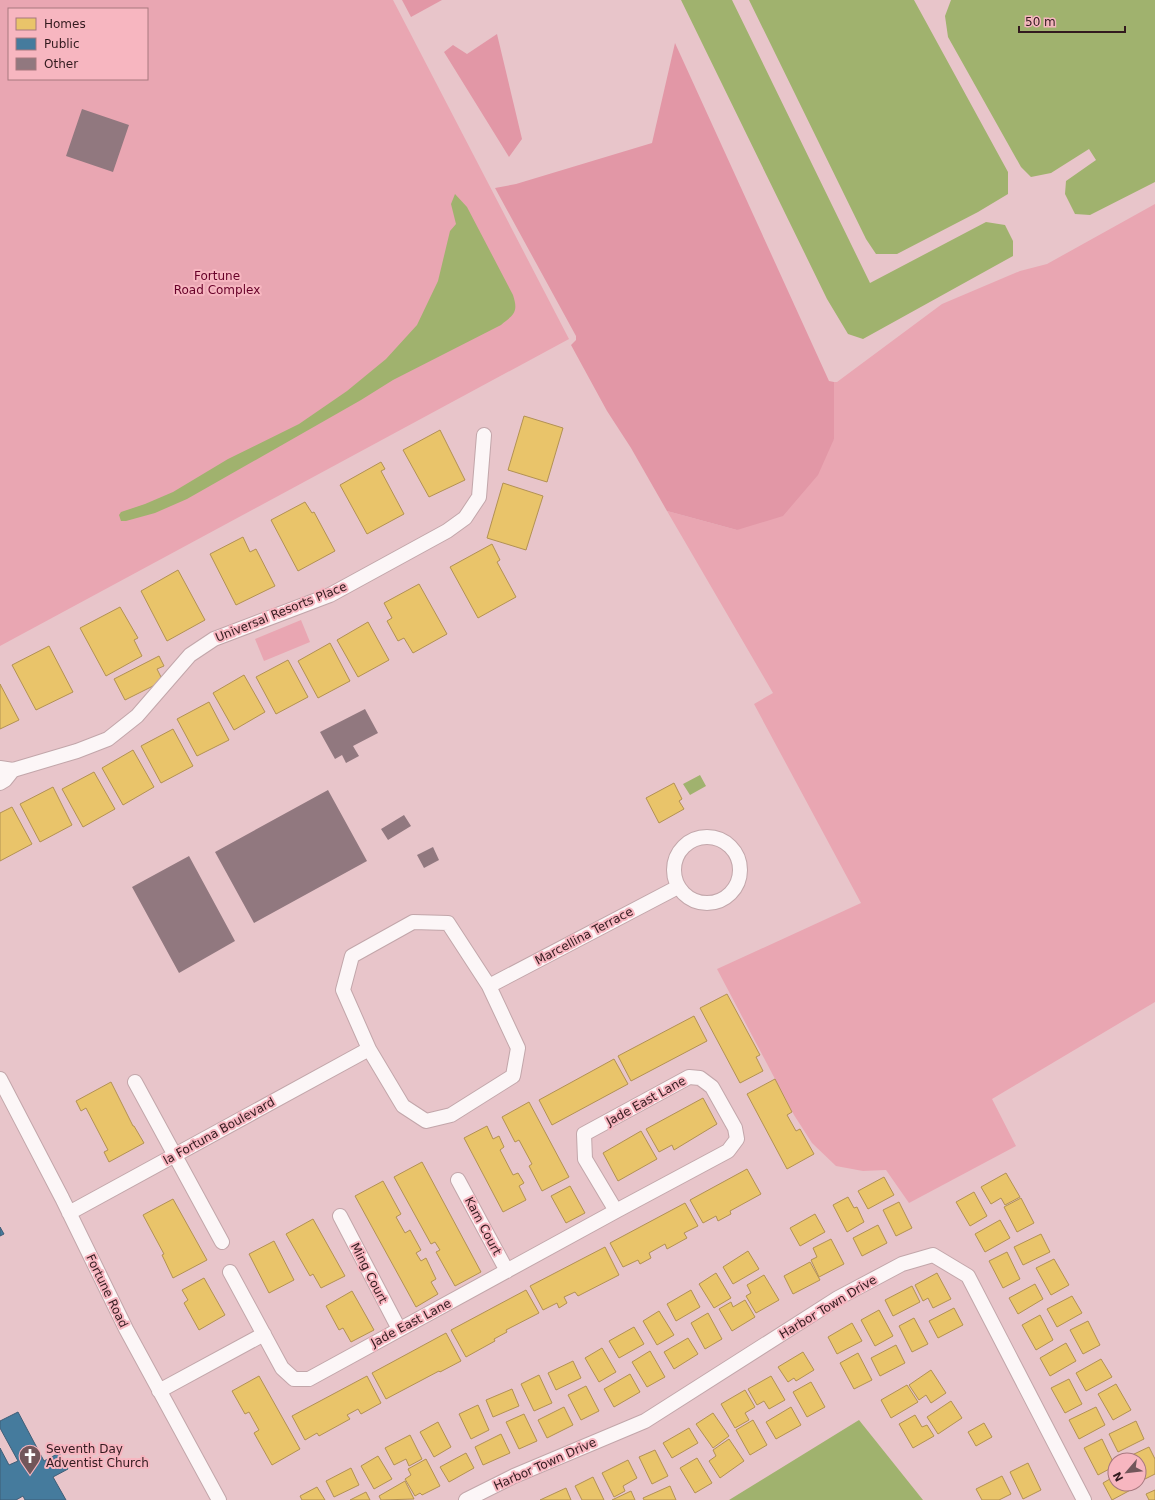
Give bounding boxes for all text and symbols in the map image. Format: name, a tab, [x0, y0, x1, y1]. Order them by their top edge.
legend	[8, 8, 148, 80]
scale bar	[1019, 8, 1125, 34]
text: 50 m	[1025, 15, 1056, 29]
text: Homes	[44, 17, 86, 31]
text: Public	[44, 37, 80, 51]
text: Other	[44, 57, 78, 71]
park label: Fortune Road Complex	[174, 269, 260, 297]
street label: Universal Resorts Place	[213, 579, 349, 645]
street label: Marcellina Terrace	[533, 904, 635, 968]
street label: Jade East Lane	[603, 1073, 688, 1129]
street label: la Fortuna Boulevard	[161, 1095, 277, 1167]
street label: Kam Court	[462, 1195, 504, 1258]
street label: Ming Court	[348, 1241, 390, 1306]
street label: Fortune Road	[83, 1252, 131, 1330]
street label: Harbor Town Drive	[777, 1272, 879, 1342]
street label: Jade East Lane	[368, 1296, 453, 1350]
street label: Harbor Town Drive	[492, 1435, 598, 1493]
place label: Seventh Day Adventist Church	[46, 1442, 149, 1470]
church icon: Seventh Day Adventist Church	[17, 1443, 43, 1476]
north arrow	[1107, 1452, 1147, 1492]
text: N	[1111, 1469, 1127, 1484]

